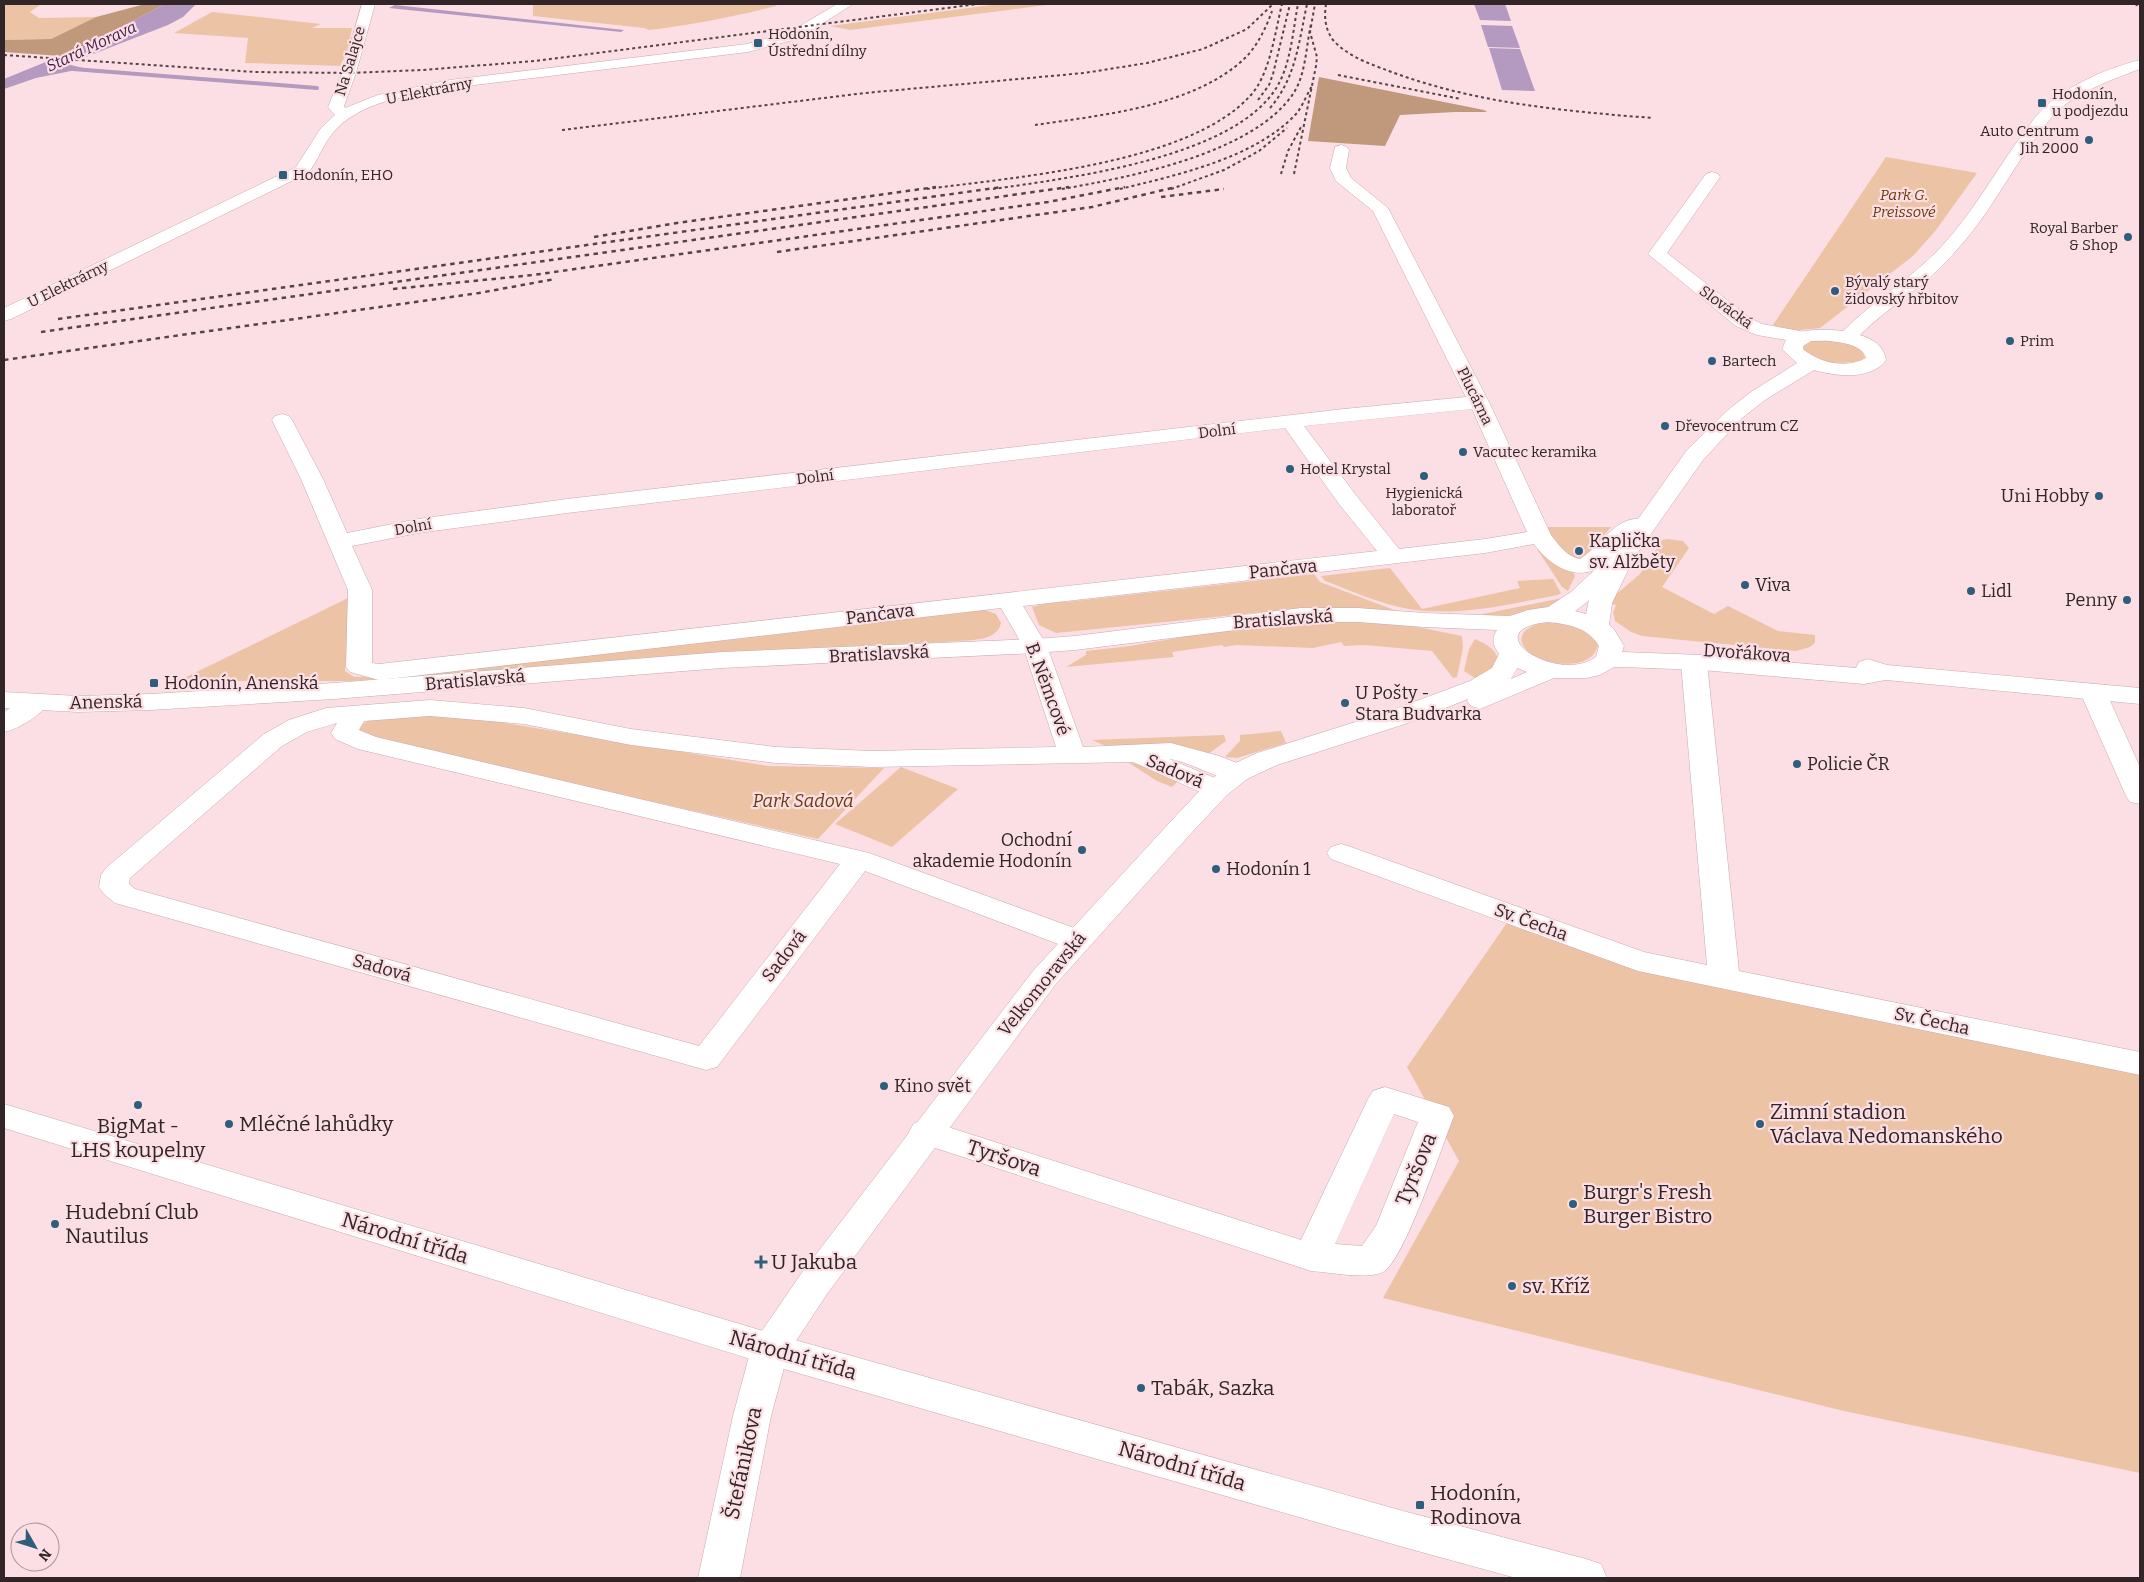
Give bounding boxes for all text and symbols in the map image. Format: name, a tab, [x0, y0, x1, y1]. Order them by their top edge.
water label: Stará Morava	[43, 17, 139, 76]
street label: Na Salajce	[331, 24, 369, 98]
place label: Hodonín, Ústřední dílny	[768, 25, 867, 60]
marker: Hodonín, Ústřední dílny	[752, 37, 764, 49]
street label: U Elektrárny	[384, 74, 474, 108]
place label: Hodonín, u podjezdu	[2052, 85, 2129, 120]
marker: Hodonín, u podjezdu	[2036, 97, 2048, 109]
place label: Auto Centrum Jih 2000	[1980, 122, 2080, 157]
marker: Auto Centrum Jih 2000	[2083, 134, 2095, 146]
place label: Hodonín, EHO	[293, 166, 393, 184]
marker: Hodonín, EHO	[277, 169, 289, 181]
park label: Park G. Preissové	[1872, 186, 1936, 221]
place label: Royal Barber & Shop	[2030, 219, 2118, 254]
marker: Royal Barber & Shop	[2122, 231, 2134, 243]
street label: U Elektrárny	[25, 257, 111, 311]
place label: Bývalý starý židovský hřbitov	[1845, 273, 1958, 308]
street label: Slovácká	[1696, 282, 1756, 332]
marker: Bývalý starý židovský hřbitov	[1829, 285, 1841, 297]
place label: Prim	[2020, 332, 2055, 350]
marker: Prim	[2004, 335, 2016, 347]
place label: Bartech	[1722, 352, 1777, 370]
marker: Bartech	[1706, 355, 1718, 367]
street label: Plucárna	[1453, 364, 1497, 428]
place label: Dřevocentrum CZ	[1675, 417, 1799, 435]
street label: Dolní	[1197, 420, 1237, 442]
marker: Dřevocentrum CZ	[1659, 420, 1671, 432]
place label: Vacutec keramika	[1473, 443, 1597, 461]
marker: Vacutec keramika	[1457, 446, 1469, 458]
place label: Hotel Krystal	[1300, 460, 1391, 478]
marker: Hotel Krystal	[1284, 463, 1296, 475]
street label: Dolní	[795, 466, 835, 488]
marker: Hygienická laboratoř	[1418, 470, 1430, 482]
place label: Hygienická laboratoř	[1385, 484, 1463, 519]
place label: Uni Hobby	[2001, 485, 2089, 507]
marker: Uni Hobby	[2093, 490, 2105, 502]
street label: Dolní	[393, 515, 434, 539]
place label: Kaplička sv. Alžběty	[1589, 530, 1676, 573]
marker: Kaplička sv. Alžběty	[1573, 545, 1585, 557]
street label: Pančava	[1248, 554, 1319, 584]
place label: Viva	[1755, 574, 1791, 596]
marker: Viva	[1739, 579, 1751, 591]
place label: Lidl	[1981, 580, 2012, 602]
marker: Lidl	[1965, 585, 1977, 597]
place label: Penny	[2065, 589, 2117, 611]
marker: Penny	[2121, 594, 2133, 606]
street label: Pančava	[845, 599, 916, 629]
street label: Bratislavská	[1232, 605, 1334, 633]
street label: Dvořákova	[1702, 639, 1792, 667]
street label: Bratislavská	[828, 640, 930, 668]
street label: B. Němcové	[1021, 640, 1075, 738]
street label: Bratislavská	[424, 665, 526, 695]
place label: Hodonín, Anenská	[164, 672, 319, 694]
marker: Hodonín, Anenská	[148, 677, 160, 689]
place label: U Pošty - Stara Budvarka	[1355, 682, 1482, 725]
street label: Anenská	[69, 690, 143, 714]
marker: U Pošty - Stara Budvarka	[1339, 697, 1351, 709]
street label: Sadová	[1143, 749, 1207, 793]
place label: Policie ČR	[1807, 753, 1890, 775]
marker: Policie ČR	[1791, 758, 1803, 770]
park label: Park Sadová	[752, 790, 854, 812]
place label: Ochodní akademie Hodonín	[913, 829, 1073, 872]
marker: Ochodní akademie Hodonín	[1076, 844, 1088, 856]
place label: Hodonín 1	[1226, 858, 1311, 880]
marker: Hodonín 1	[1210, 863, 1222, 875]
street label: Sv. Čecha	[1491, 899, 1571, 945]
street label: Sadová	[757, 926, 811, 986]
street label: Velkomoravská	[993, 927, 1091, 1041]
street label: Sadová	[350, 949, 414, 987]
street label: Sv. Čecha	[1892, 1002, 1972, 1040]
place label: Kino svět	[894, 1075, 971, 1097]
marker: Kino svět	[878, 1080, 890, 1092]
marker: BigMat - LHS koupelny	[132, 1099, 144, 1111]
place label: Zimní stadion Václava Nedomanského	[1770, 1099, 2003, 1149]
place label: Mléčné lahůdky	[239, 1111, 394, 1137]
place label: BigMat - LHS koupelny	[71, 1113, 206, 1163]
marker: Mléčné lahůdky	[223, 1118, 235, 1130]
marker: Zimní stadion Václava Nedomanského	[1754, 1118, 1766, 1130]
street label: Tyršova	[1390, 1128, 1443, 1209]
street label: Tyršova	[964, 1134, 1045, 1182]
place label: Burgr's Fresh Burger Bistro	[1583, 1179, 1712, 1229]
marker: Burgr's Fresh Burger Bistro	[1567, 1198, 1579, 1210]
place label: Hudební Club Nautilus	[65, 1199, 199, 1249]
street label: Národní třída	[338, 1206, 472, 1270]
marker: Hudební Club Nautilus	[49, 1218, 61, 1230]
place label: U Jakuba	[771, 1249, 858, 1275]
marker: U Jakuba	[755, 1256, 767, 1268]
place label: sv. Kříž	[1522, 1273, 1590, 1299]
marker: sv. Kříž	[1506, 1280, 1518, 1292]
street label: Národní třída	[726, 1324, 860, 1386]
place label: Tabák, Sazka	[1151, 1375, 1275, 1401]
marker: Tabák, Sazka	[1135, 1382, 1147, 1394]
street label: Štefánikova	[718, 1404, 768, 1522]
street label: Národní třída	[1115, 1435, 1249, 1497]
place label: Hodonín, Rodinova	[1430, 1480, 1522, 1530]
marker: Hodonín, Rodinova	[1414, 1499, 1426, 1511]
north arrow	[10, 1522, 60, 1572]
text: N	[35, 1545, 55, 1565]

